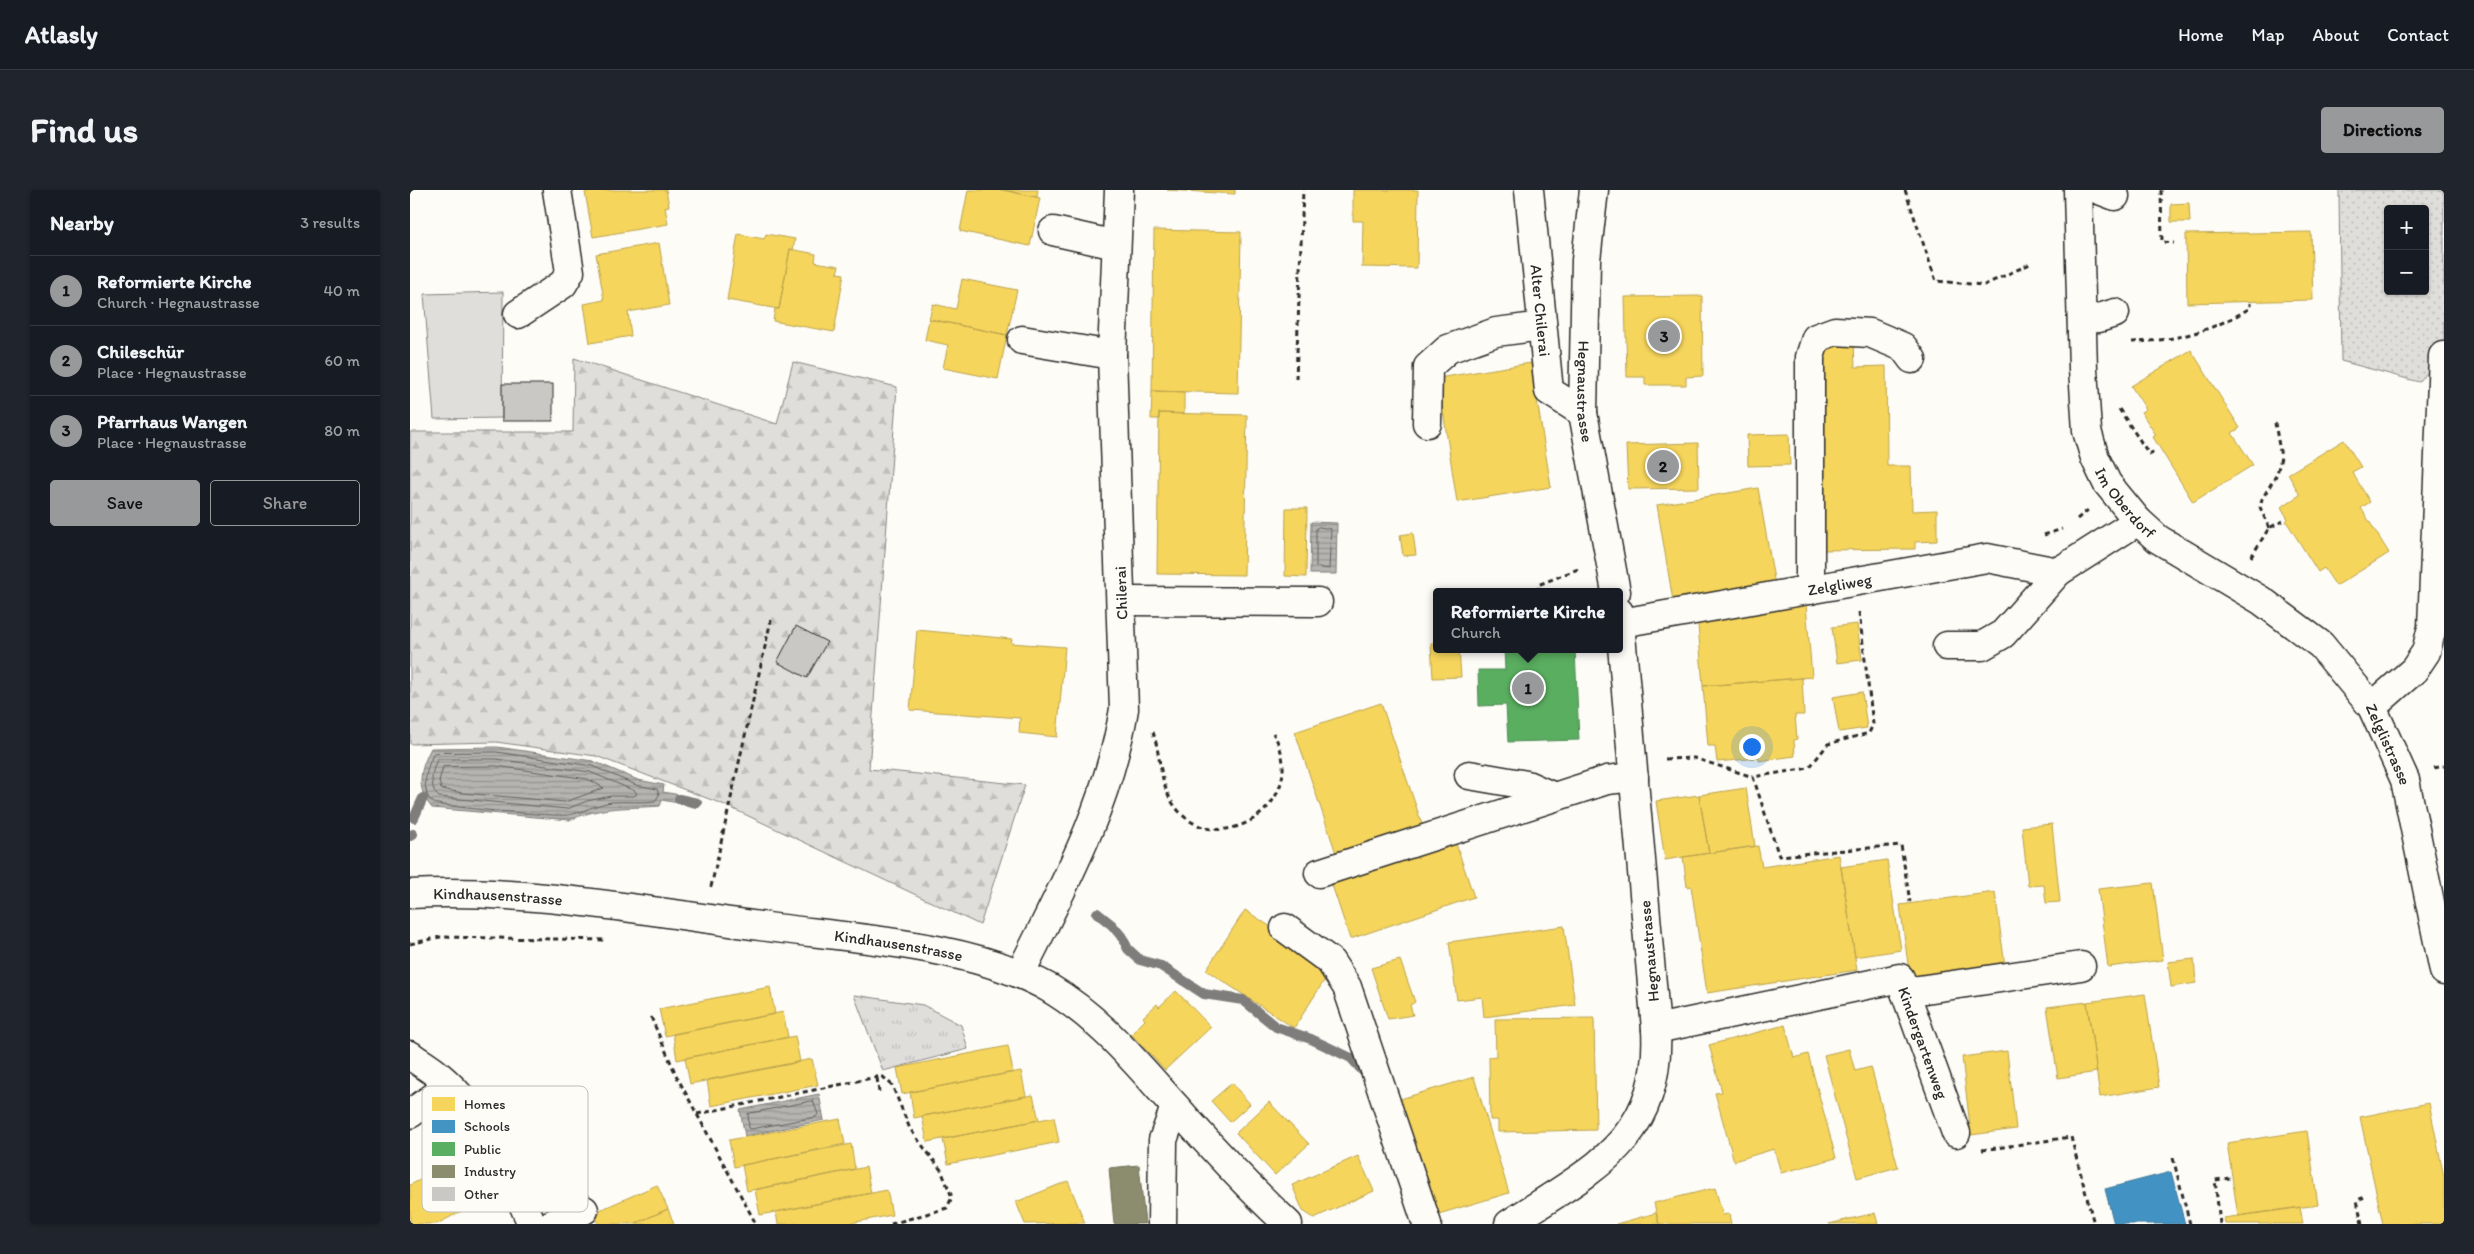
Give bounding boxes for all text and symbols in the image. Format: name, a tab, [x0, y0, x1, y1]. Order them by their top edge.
text: Atlasly	[25, 20, 98, 49]
text: Home	[2178, 24, 2224, 46]
text: Map	[2252, 24, 2285, 46]
text: About	[2313, 24, 2359, 46]
text: Contact	[2387, 24, 2449, 46]
button: Directions	[2321, 107, 2444, 153]
text: Find us	[30, 109, 138, 151]
map controls	[2384, 205, 2429, 295]
button: +	[2384, 205, 2429, 250]
text: Nearby	[50, 210, 114, 235]
text: 3 results	[300, 213, 360, 232]
button: −	[2384, 250, 2429, 295]
street label: Alter Chilerai	[1527, 263, 1555, 357]
text: Reformierte Kirche	[97, 270, 251, 293]
text: 1	[62, 281, 70, 300]
text: 40 m	[323, 281, 360, 300]
text: Church · Hegnaustrasse	[97, 293, 260, 312]
pin: 3	[1648, 317, 1680, 355]
text: Chileschür	[97, 340, 184, 363]
street label: Hegnaustrasse	[1574, 340, 1598, 444]
text: 2	[62, 351, 70, 370]
text: 60 m	[325, 351, 360, 370]
text: Place · Hegnaustrasse	[97, 363, 247, 382]
text: Pfarrhaus Wangen	[97, 410, 247, 433]
text: 3	[62, 421, 70, 440]
text: 80 m	[324, 421, 360, 440]
text: Place · Hegnaustrasse	[97, 433, 247, 452]
pin: 2	[1647, 447, 1679, 485]
street label: Im Oberdorf	[2091, 464, 2161, 543]
button: Save	[50, 480, 200, 526]
button: Share	[210, 480, 360, 526]
street label: Chilerai	[1111, 566, 1131, 620]
street label: Zelgliweg	[1806, 569, 1874, 599]
popup	[1433, 588, 1623, 653]
text: Reformierte Kirche	[1451, 600, 1605, 623]
text: Church	[1451, 623, 1501, 642]
pin: 1	[1512, 669, 1544, 707]
street label: Zelglistrasse	[2362, 700, 2415, 787]
your location	[1739, 734, 1765, 760]
street label: Kindhausenstrasse	[433, 884, 564, 909]
street label: Hegnaustrasse	[1635, 900, 1663, 1002]
street label: Kindhausenstrasse	[833, 925, 965, 965]
street label: Kindergartenweg	[1894, 984, 1953, 1102]
legend	[422, 1086, 588, 1212]
text: Homes	[464, 1096, 506, 1113]
text: Schools	[464, 1118, 510, 1135]
text: Public	[464, 1141, 502, 1158]
text: Industry	[464, 1163, 516, 1180]
text: Other	[464, 1186, 499, 1203]

